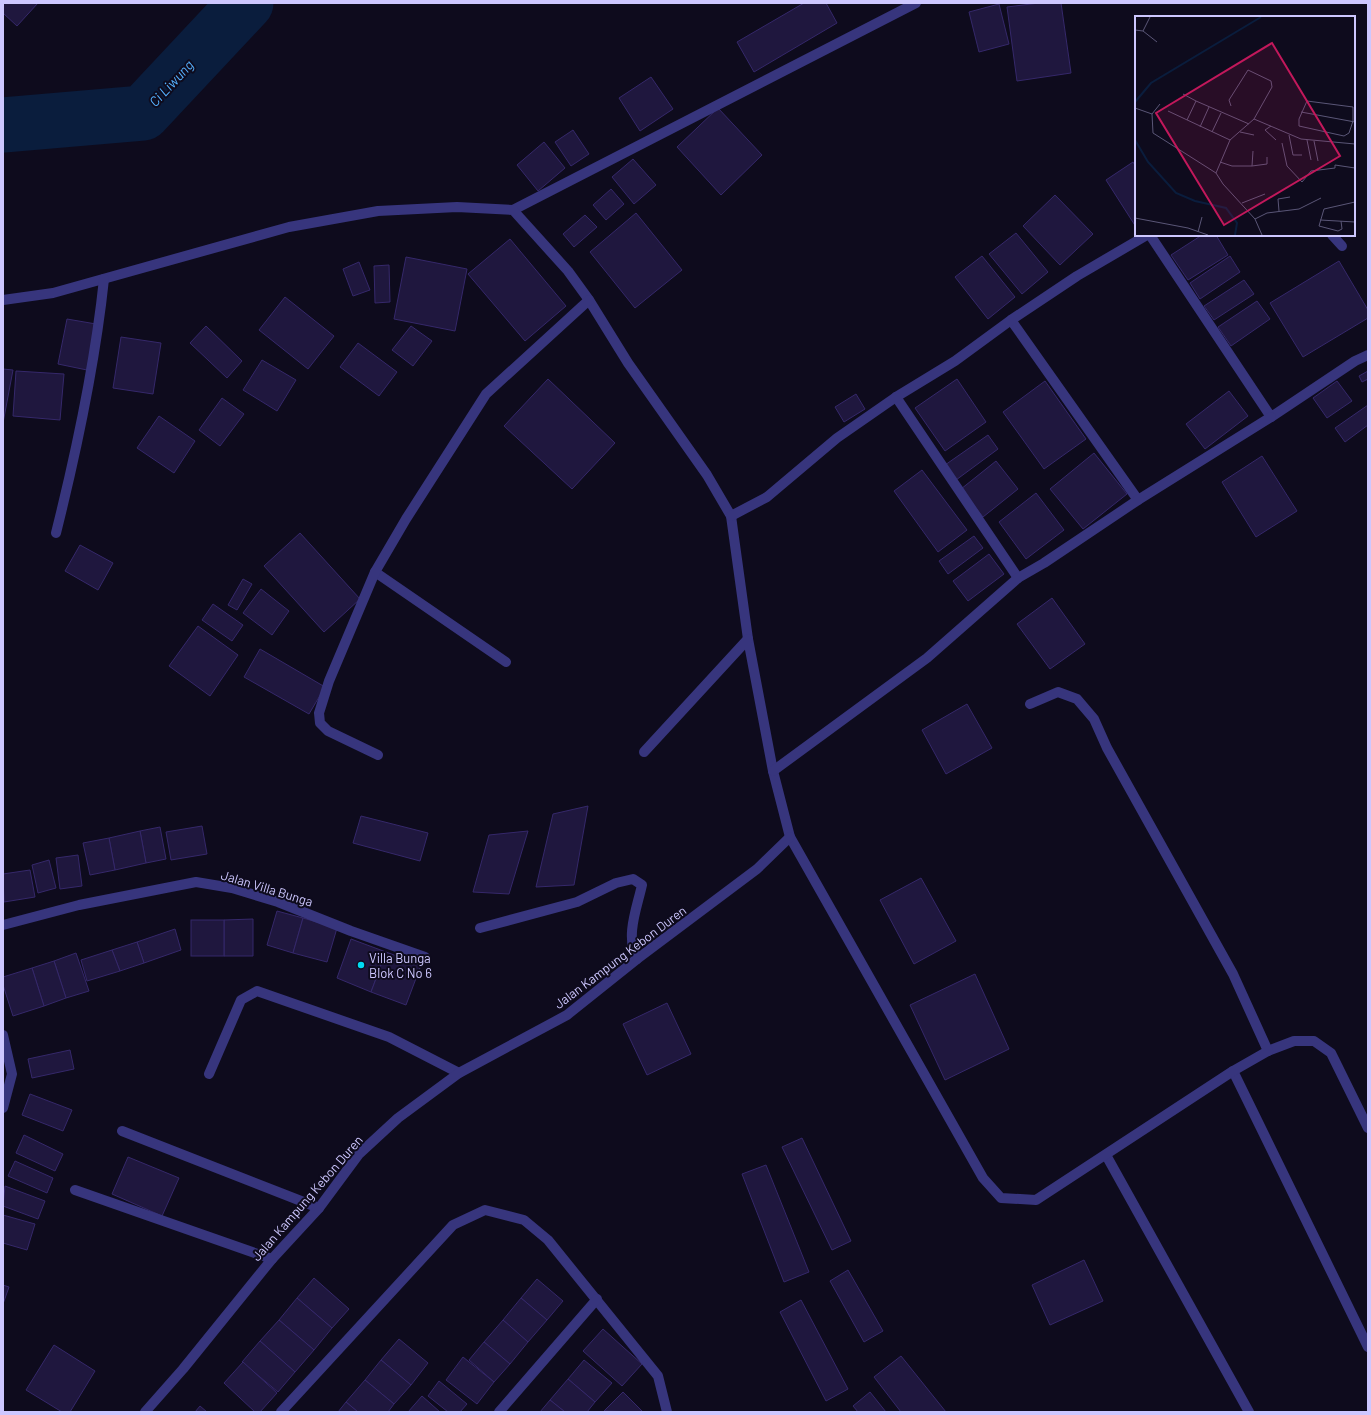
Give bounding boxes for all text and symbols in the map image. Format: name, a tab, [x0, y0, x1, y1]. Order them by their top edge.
inset map	[1135, 16, 1355, 236]
water label: Ci Liwung	[145, 56, 197, 110]
street label: Jalan Villa Bunga	[219, 866, 315, 910]
street label: Jalan Kampung Kebon Duren	[551, 902, 689, 1012]
place label: Villa Bunga Blok C No 6	[369, 950, 432, 981]
marker: Villa Bunga Blok C No 6	[356, 960, 366, 970]
street label: Jalan Kampung Kebon Duren	[248, 1132, 366, 1264]

